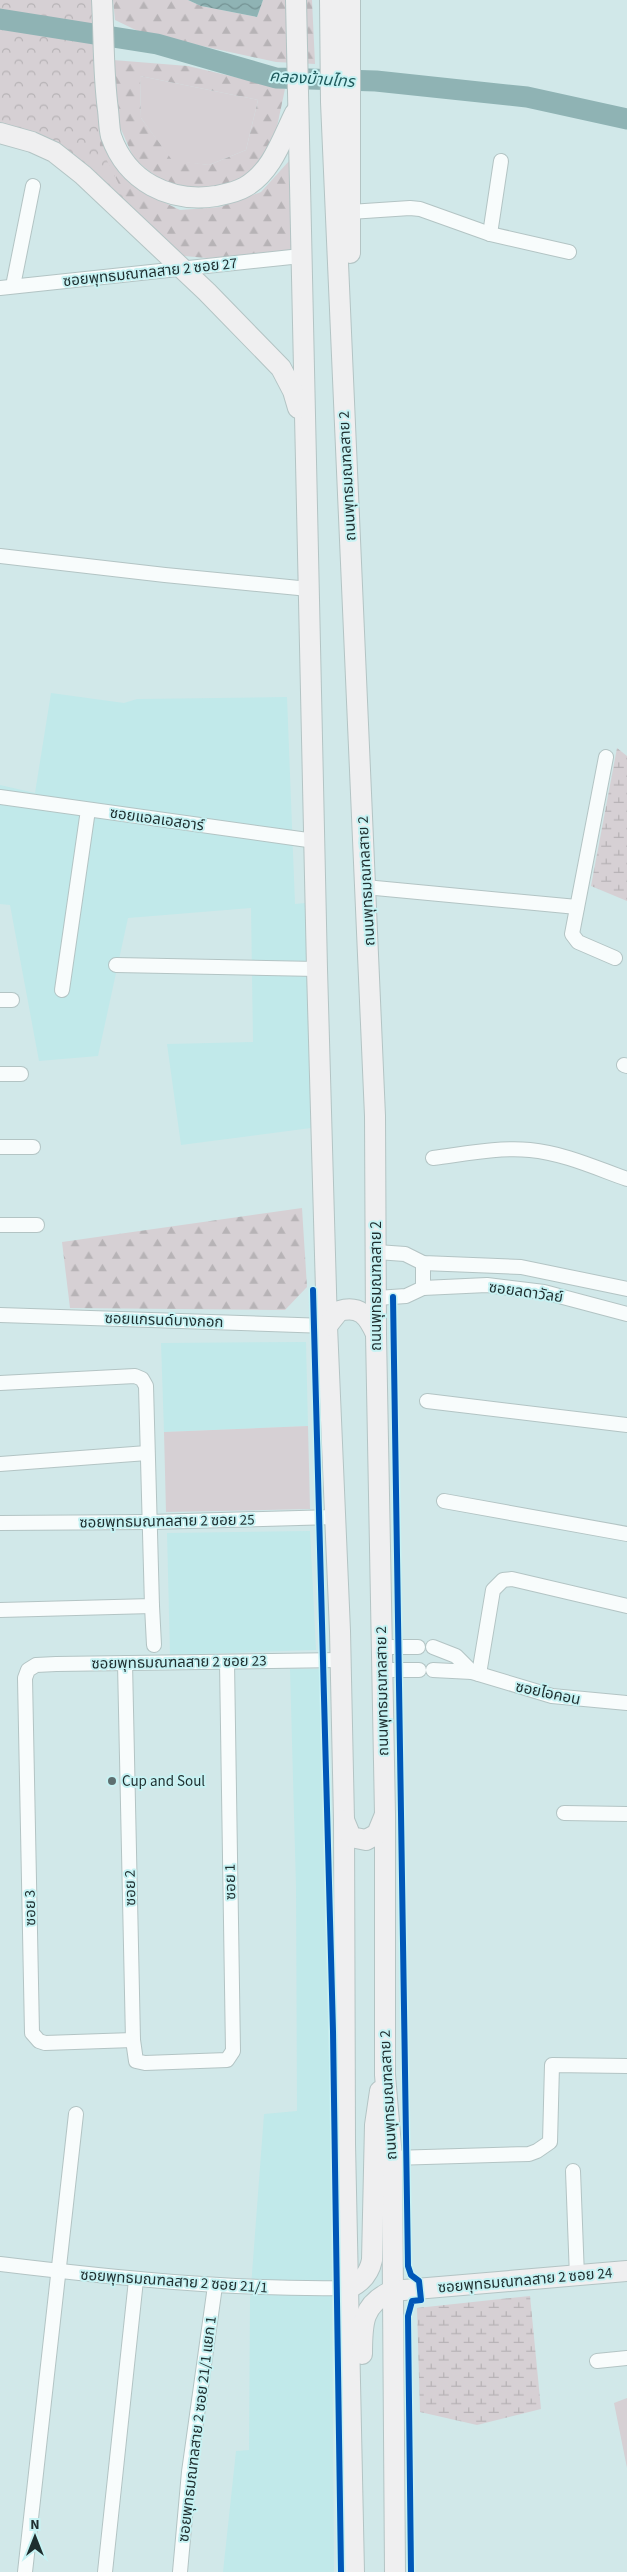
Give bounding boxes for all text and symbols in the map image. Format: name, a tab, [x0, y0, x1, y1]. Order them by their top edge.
water label: คลองบ้านไทร	[269, 65, 356, 93]
street label: ซอยพุทธมณฑลสาย 2 ซอย 27	[62, 253, 238, 292]
street label: ถนนพุทธมณฑลสาย 2	[334, 411, 361, 541]
street label: ซอยแอลเอสอาร์	[108, 802, 206, 837]
street label: ถนนพุทธมณฑลสาย 2	[353, 816, 380, 946]
street label: ถนนพุทธมณฑลสาย 2	[366, 1221, 387, 1351]
street label: ซอยลดาวัลย์	[488, 1277, 564, 1308]
street label: ซอยแกรนด์บางกอก	[104, 1308, 224, 1333]
street label: ซอยพุทธมณฑลสาย 2 ซอย 25	[79, 1509, 255, 1534]
street label: ถนนพุทธมณฑลสาย 2	[371, 1626, 394, 1756]
street label: ซอยพุทธมณฑลสาย 2 ซอย 23	[91, 1650, 267, 1675]
street label: ซอยไอคอน	[513, 1676, 582, 1711]
place label: Cup and Soul	[122, 1771, 205, 1792]
marker: Cup and Soul	[106, 1775, 118, 1787]
street label: ซอย 1	[220, 1864, 241, 1900]
street label: ซอย 2	[120, 1870, 141, 1906]
street label: ซอย 3	[20, 1890, 41, 1926]
street label: ถนนพุทธมณฑลสาย 2	[375, 2030, 402, 2160]
street label: ซอยพุทธมณฑลสาย 2 ซอย 24	[437, 2262, 614, 2299]
street label: ซอยพุทธมณฑลสาย 2 ซอย 21/1	[80, 2264, 268, 2299]
street label: ซอยพุทธมณฑลสาย 2 ซอย 21/1 แยก 1	[173, 2315, 222, 2543]
north arrow	[10, 2512, 60, 2562]
text: N	[30, 2515, 40, 2535]

